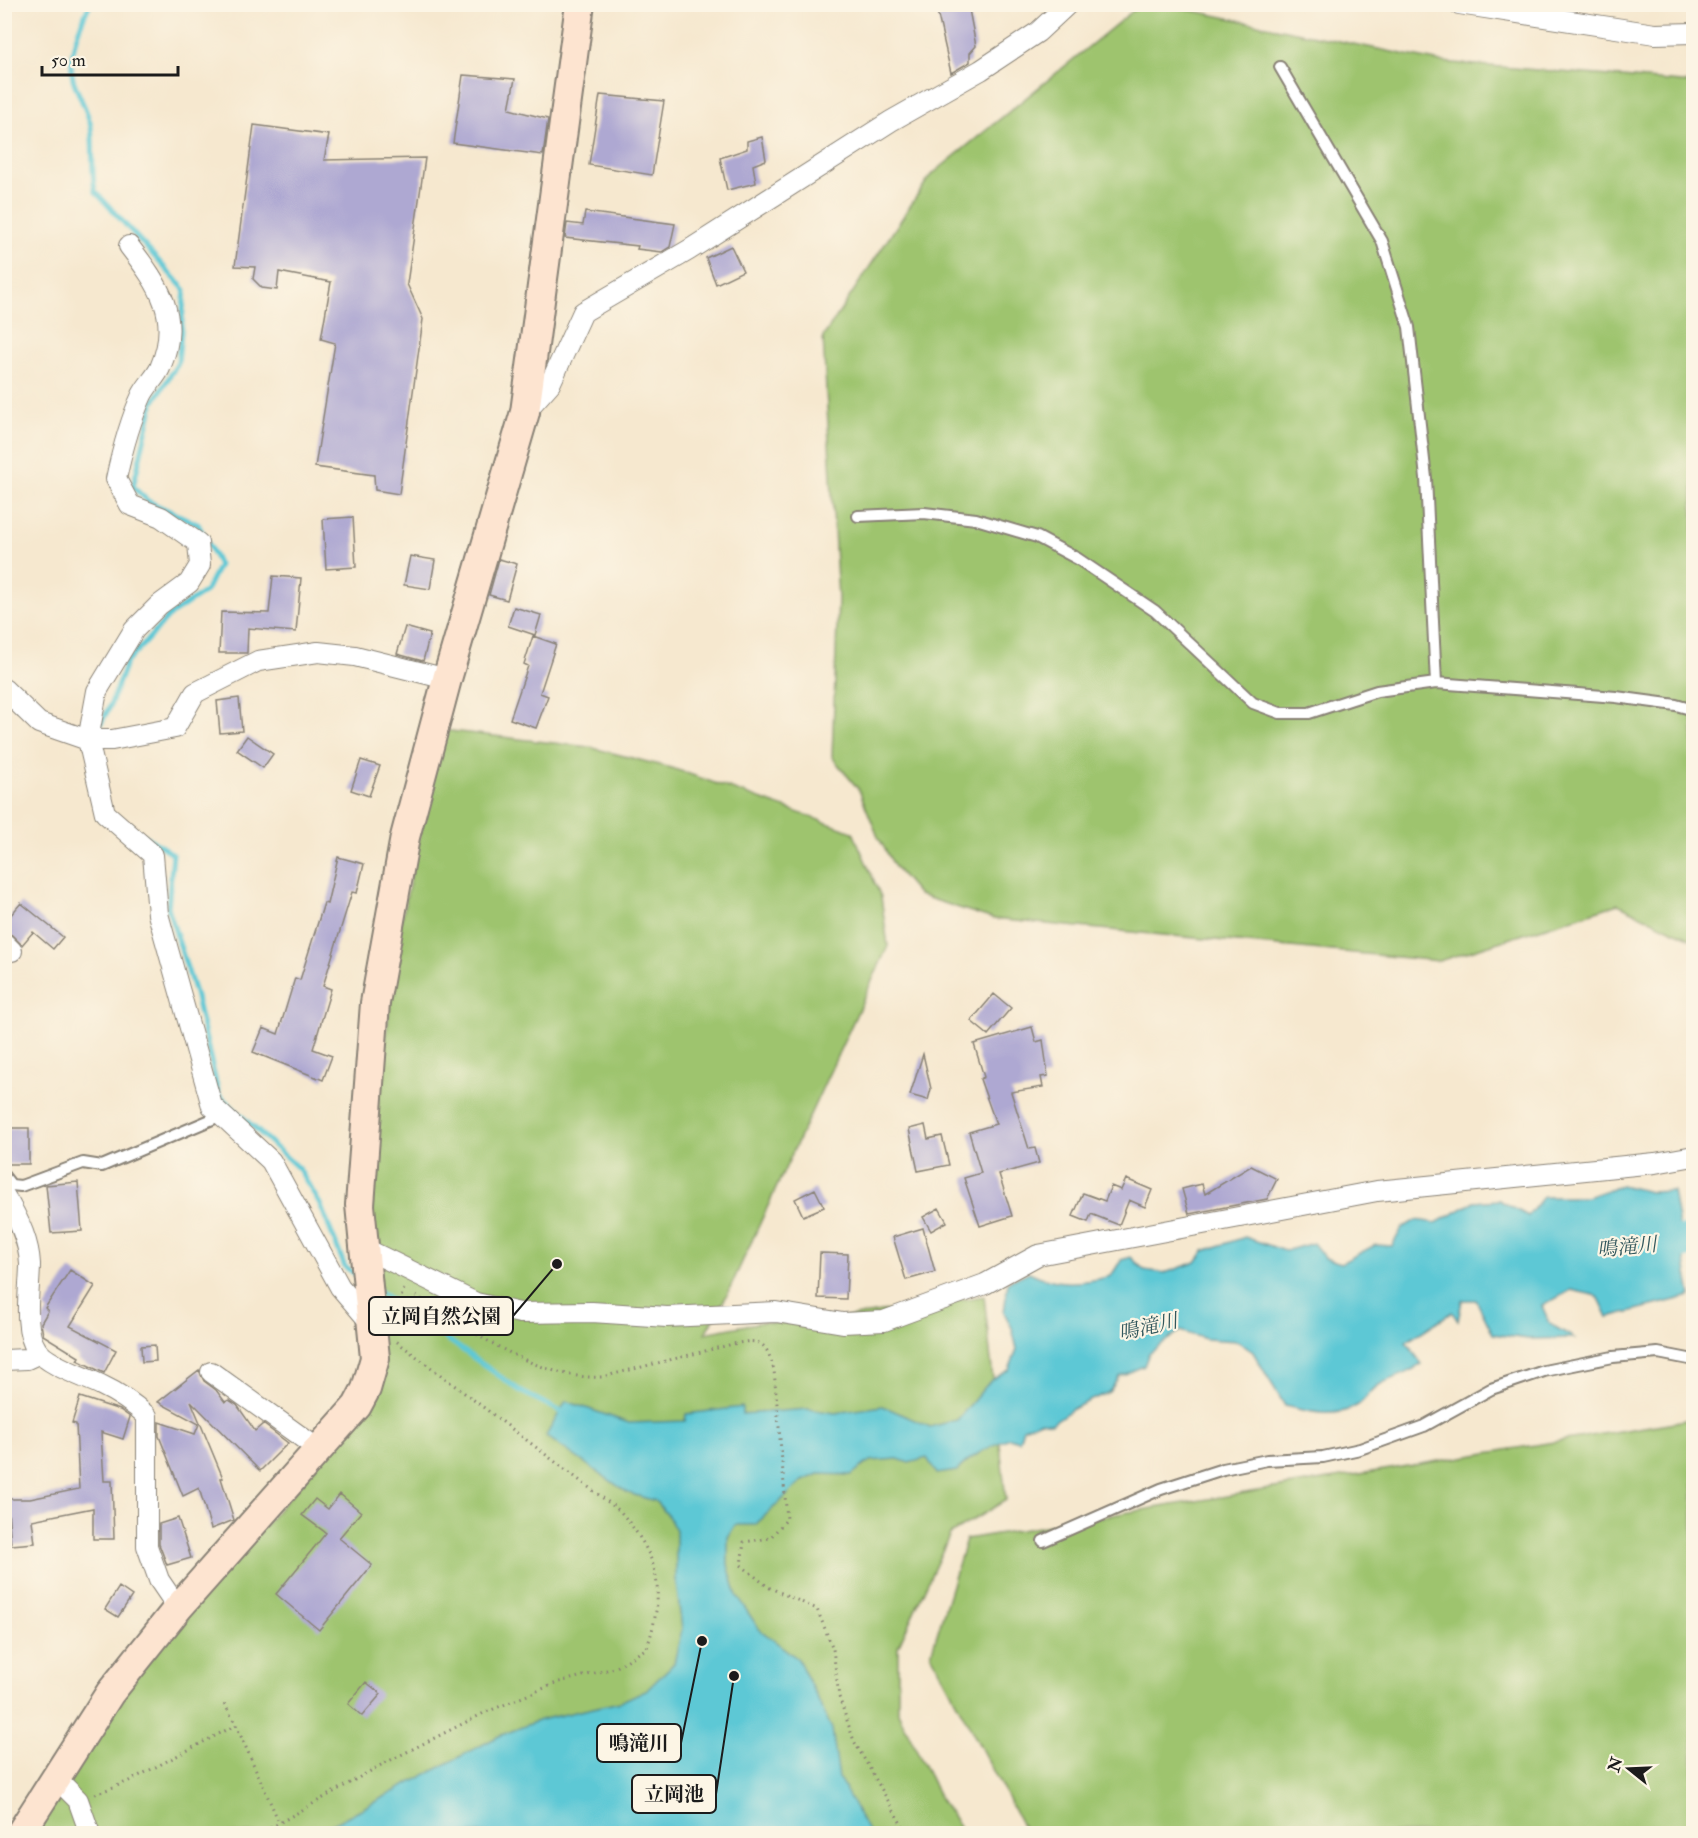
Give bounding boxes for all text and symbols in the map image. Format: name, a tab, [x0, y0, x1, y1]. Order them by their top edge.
scale bar	[42, 39, 178, 77]
text: 50 m	[51, 49, 86, 72]
water label: 鳴滝川	[1596, 1231, 1660, 1263]
callout: 立岡自然公園	[369, 1297, 513, 1335]
text: 立岡自然公園	[381, 1304, 501, 1329]
water label: 鳴滝川	[1116, 1308, 1182, 1346]
callout: 鳴滝川	[597, 1724, 681, 1762]
text: 鳴滝川	[609, 1731, 669, 1756]
north arrow	[1599, 1739, 1659, 1799]
text: N	[1604, 1754, 1628, 1776]
callout: 立岡池	[632, 1775, 716, 1813]
text: 立岡池	[644, 1782, 704, 1807]

